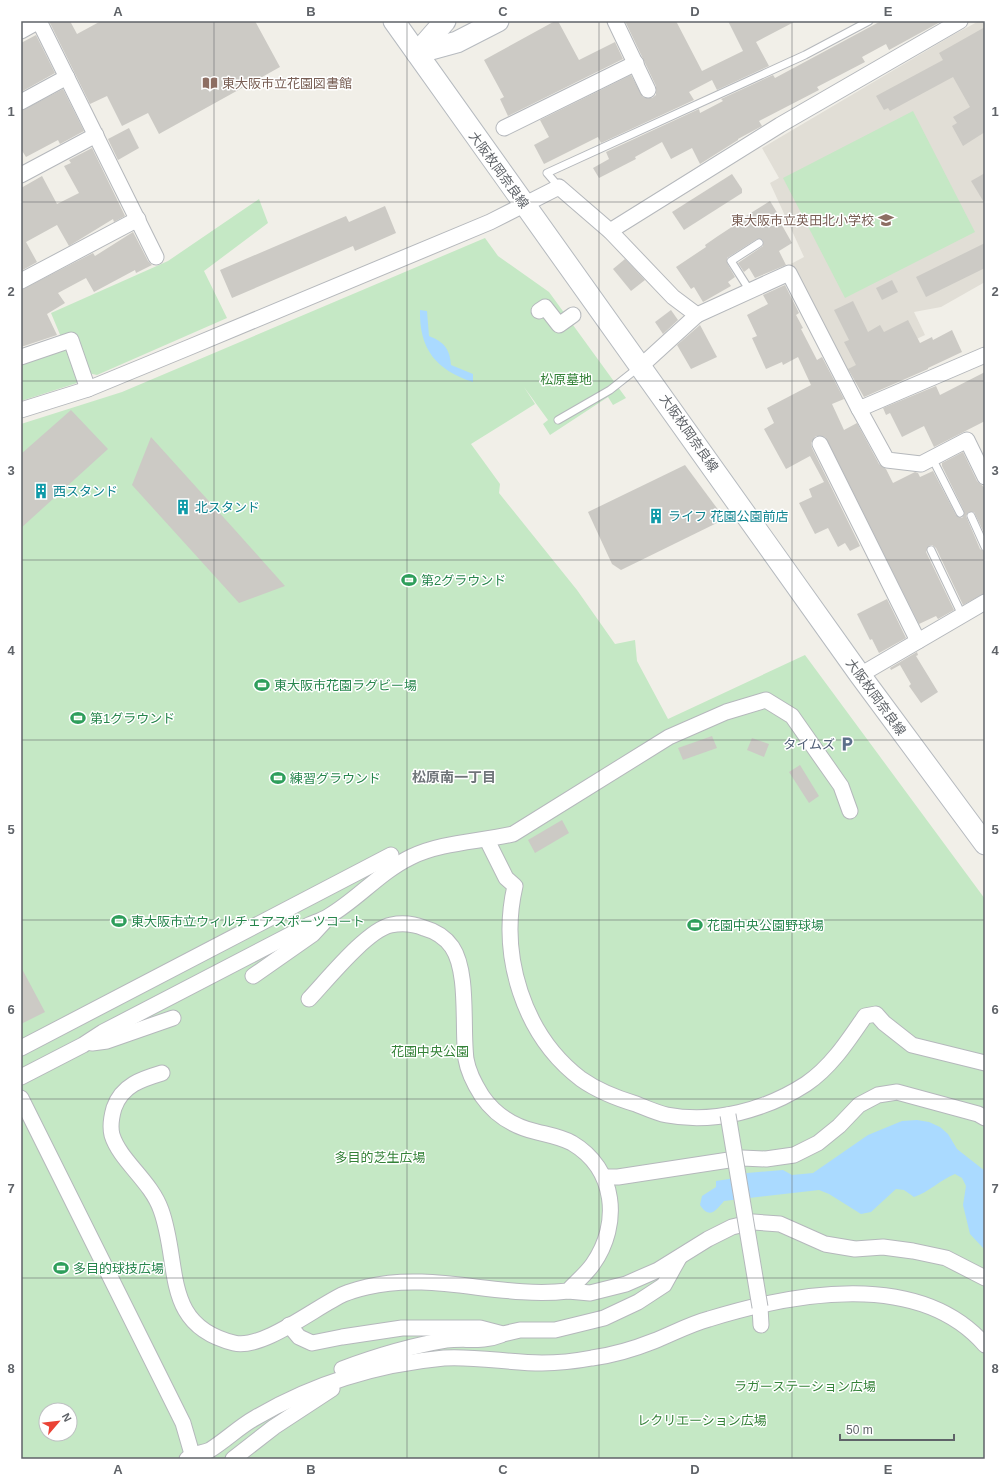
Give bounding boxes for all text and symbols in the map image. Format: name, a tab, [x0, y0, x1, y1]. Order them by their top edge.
text: A	[113, 4, 123, 19]
text: B	[306, 4, 316, 19]
text: C	[498, 4, 508, 19]
text: D	[690, 4, 700, 19]
text: E	[884, 4, 893, 19]
library icon: 東大阪市立花園図書館	[201, 74, 219, 92]
place label: 東大阪市立花園図書館	[222, 76, 352, 91]
text: 1	[7, 104, 15, 119]
text: 1	[991, 104, 999, 119]
street label: 大阪枚岡奈良線	[466, 129, 532, 211]
school or university icon: 東大阪市立英田北小学校	[877, 211, 895, 229]
place label: 東大阪市立英田北小学校	[731, 213, 874, 228]
text: 2	[7, 284, 15, 299]
text: 2	[991, 284, 999, 299]
park label: 松原墓地	[540, 372, 592, 387]
street label: 大阪枚岡奈良線	[657, 391, 721, 475]
text: 3	[7, 463, 15, 478]
text: 3	[991, 463, 999, 478]
building icon: 西スタンド	[32, 482, 50, 500]
place label: 西スタンド	[53, 484, 118, 499]
building icon: 北スタンド	[174, 498, 192, 516]
place label: 北スタンド	[195, 500, 260, 515]
building icon: ライフ 花園公園前店	[647, 507, 665, 525]
place label: ライフ 花園公園前店	[668, 509, 789, 524]
sports icon: 第2グラウンド	[400, 571, 418, 589]
place label: 第2グラウンド	[421, 573, 506, 588]
text: 4	[7, 643, 15, 658]
text: 4	[991, 643, 999, 658]
street label: 大阪枚岡奈良線	[843, 656, 909, 738]
sports icon: 東大阪市花園ラグビー場	[253, 676, 271, 694]
place label: 東大阪市花園ラグビー場	[274, 678, 417, 693]
sports icon: 第1グラウンド	[69, 709, 87, 727]
place label: 第1グラウンド	[90, 711, 175, 726]
parking icon: タイムズ	[838, 735, 856, 753]
place label: タイムズ	[783, 737, 835, 752]
sports icon: 練習グラウンド	[269, 769, 287, 787]
district label: 松原南一丁目	[412, 769, 496, 785]
place label: 練習グラウンド	[290, 771, 381, 786]
text: 5	[7, 822, 15, 837]
text: 5	[991, 822, 999, 837]
sports icon: 東大阪市立ウィルチェアスポーツコート	[110, 912, 128, 930]
place label: 東大阪市立ウィルチェアスポーツコート	[131, 914, 365, 929]
sports icon: 花園中央公園野球場	[686, 916, 704, 934]
place label: 花園中央公園野球場	[707, 918, 824, 933]
text: 6	[7, 1002, 15, 1017]
text: 6	[991, 1002, 999, 1017]
park label: 花園中央公園	[391, 1044, 469, 1059]
park label: 多目的芝生広場	[334, 1150, 426, 1165]
text: 7	[7, 1181, 15, 1196]
text: 7	[991, 1181, 999, 1196]
sports icon: 多目的球技広場	[52, 1259, 70, 1277]
place label: 多目的球技広場	[73, 1261, 164, 1276]
text: 8	[7, 1361, 15, 1376]
text: 8	[991, 1361, 999, 1376]
park label: ラガーステーション広場	[734, 1379, 876, 1394]
north arrow	[38, 1402, 78, 1442]
text: N	[60, 1411, 74, 1424]
park label: レクリエーション広場	[637, 1413, 767, 1428]
scale bar	[840, 1416, 954, 1442]
text: 50 m	[846, 1423, 873, 1437]
text: A	[113, 1462, 123, 1477]
text: B	[306, 1462, 316, 1477]
text: C	[498, 1462, 508, 1477]
text: D	[690, 1462, 700, 1477]
text: E	[884, 1462, 893, 1477]

